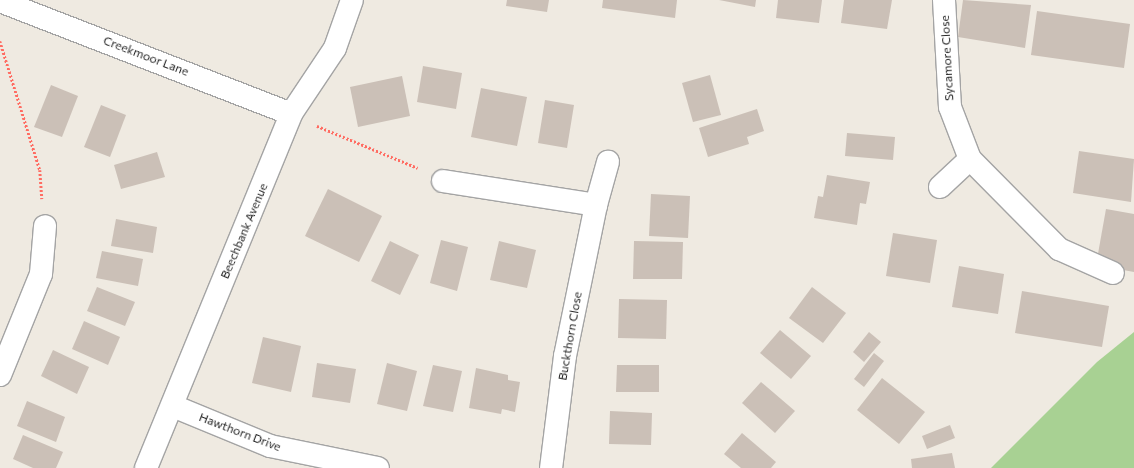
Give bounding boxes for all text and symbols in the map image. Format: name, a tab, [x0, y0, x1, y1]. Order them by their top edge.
street label: Sycamore Close	[938, 15, 956, 101]
street label: Creekmoor Lane	[101, 33, 191, 79]
street label: Beechbank Avenue	[217, 181, 271, 281]
street label: Buckthorn Close	[555, 290, 585, 382]
street label: Hawthorn Drive	[197, 410, 283, 454]

